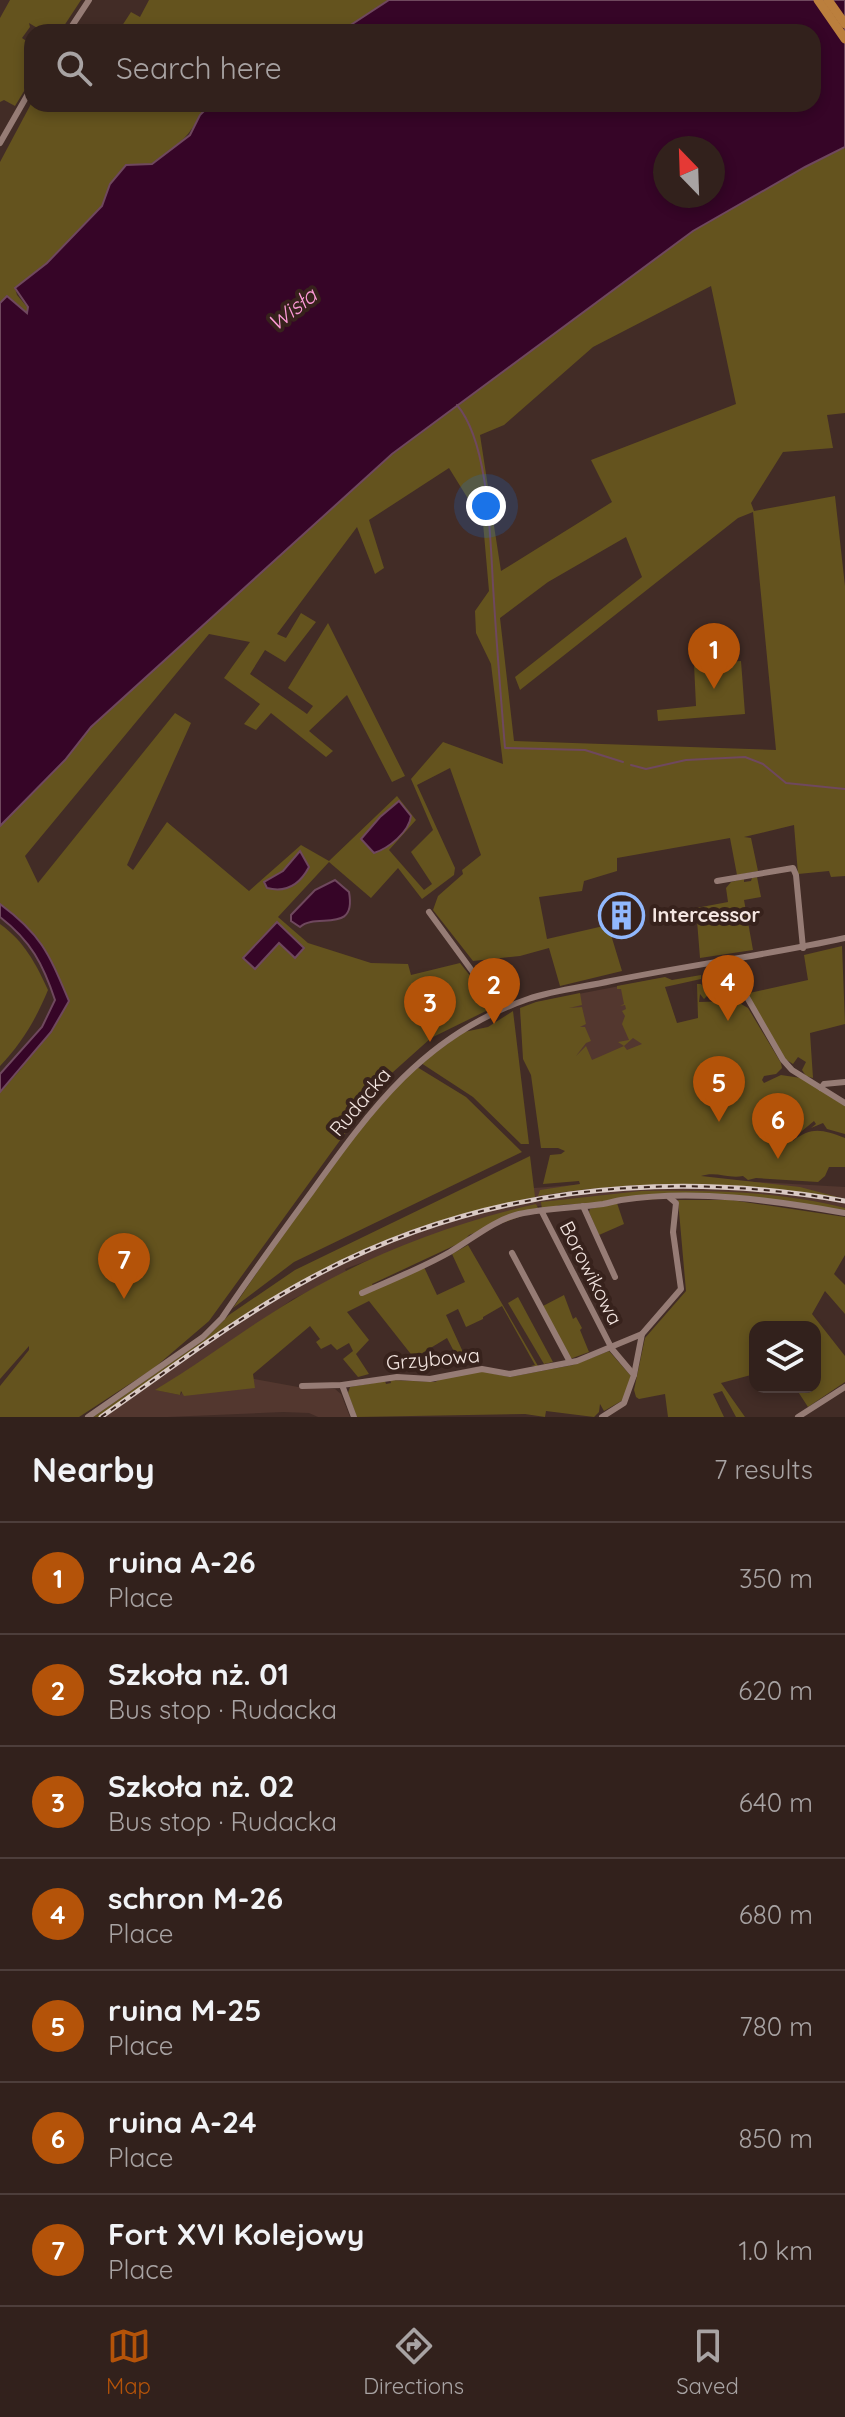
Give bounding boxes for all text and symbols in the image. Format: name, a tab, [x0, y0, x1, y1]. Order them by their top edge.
search box	[24, 24, 821, 112]
icon: search	[52, 46, 96, 90]
text: Search here	[116, 49, 282, 87]
north arrow	[653, 136, 725, 208]
water label: Wisła	[262, 280, 323, 337]
your location	[466, 486, 506, 526]
pin: 1	[688, 623, 740, 689]
building icon: Intercessor	[597, 891, 645, 939]
place label: Intercessor	[652, 902, 760, 927]
pin: 4	[702, 955, 754, 1021]
pin: 2	[468, 958, 520, 1024]
pin: 3	[404, 976, 456, 1042]
pin: 5	[693, 1056, 745, 1122]
street label: Rudacka	[324, 1062, 396, 1141]
pin: 6	[752, 1093, 804, 1159]
street label: Borowikowa	[555, 1217, 628, 1329]
pin: 7	[98, 1233, 150, 1299]
map controls	[749, 1321, 821, 1393]
button: layers	[749, 1321, 821, 1393]
street label: Grzybowa	[385, 1342, 481, 1375]
text: Nearby	[32, 1448, 155, 1491]
text: 7 results	[714, 1453, 813, 1486]
text: ruina A-26	[108, 1543, 256, 1581]
text: 1	[53, 1562, 63, 1595]
text: 350 m	[739, 1562, 813, 1595]
text: Place	[108, 1581, 173, 1614]
text: Szkoła nż. 01	[108, 1655, 289, 1693]
text: 2	[51, 1674, 65, 1707]
text: 620 m	[738, 1674, 813, 1707]
text: Bus stop · Rudacka	[108, 1693, 337, 1726]
text: Szkoła nż. 02	[108, 1767, 295, 1805]
text: 3	[51, 1786, 65, 1819]
text: 640 m	[739, 1786, 813, 1819]
text: Bus stop · Rudacka	[108, 1805, 337, 1838]
text: schron M-26	[108, 1879, 283, 1917]
text: 4	[50, 1898, 66, 1931]
text: 680 m	[739, 1898, 813, 1931]
text: Place	[108, 1917, 173, 1950]
text: ruina M-25	[108, 1991, 262, 2029]
text: 5	[51, 2010, 65, 2043]
text: 780 m	[739, 2010, 813, 2043]
text: Place	[108, 2029, 173, 2062]
text: ruina A-24	[108, 2103, 257, 2141]
text: 6	[51, 2122, 65, 2155]
text: 850 m	[739, 2122, 813, 2155]
text: Place	[108, 2141, 173, 2174]
text: Fort XVI Kolejowy	[108, 2215, 364, 2253]
text: 7	[51, 2234, 65, 2267]
text: 1.0 km	[738, 2234, 813, 2267]
text: Place	[108, 2253, 173, 2286]
tab: Map	[106, 2324, 151, 2400]
tab: Directions	[363, 2324, 464, 2400]
tab: Saved	[676, 2324, 739, 2400]

